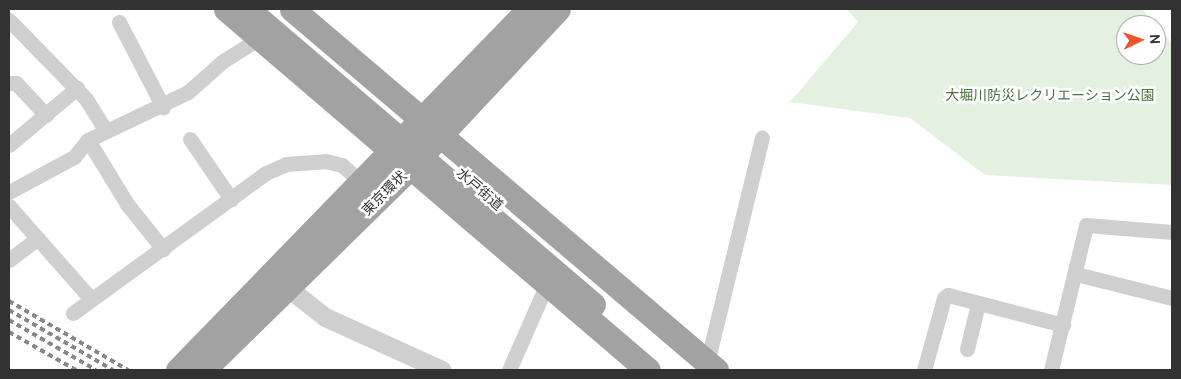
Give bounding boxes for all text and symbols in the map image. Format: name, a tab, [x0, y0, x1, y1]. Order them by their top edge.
north arrow	[1116, 15, 1166, 65]
text: N	[1146, 34, 1164, 45]
park label: 大堀川防災レクリエーション公園	[945, 87, 1155, 103]
street label: 水戸街道	[453, 164, 507, 214]
street label: 東京環状	[358, 167, 410, 219]

